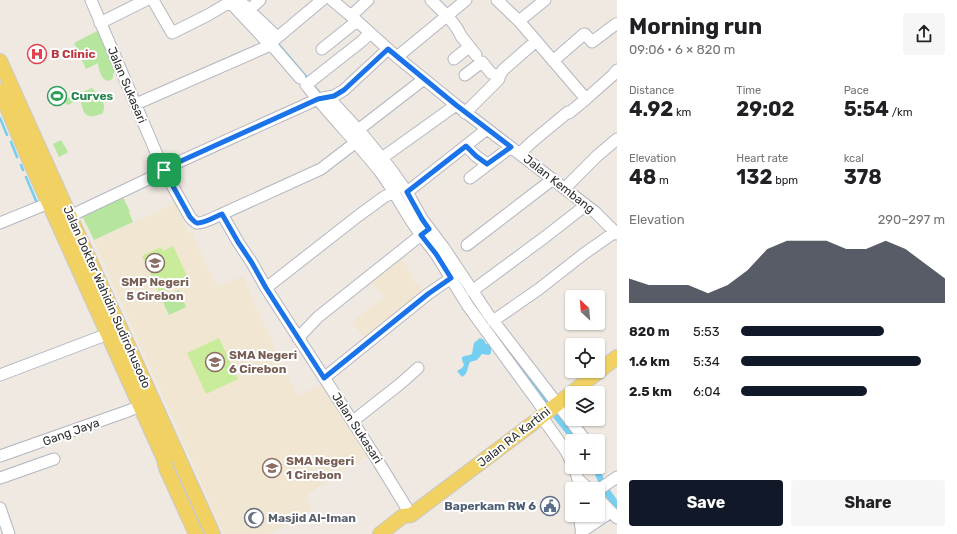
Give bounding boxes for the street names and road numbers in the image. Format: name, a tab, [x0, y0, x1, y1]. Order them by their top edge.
street label: Jalan Sukasari	[105, 45, 149, 125]
street label: Jalan Kembang	[521, 152, 597, 216]
street label: Jalan Dokter Wahidin Sudirohusodo	[60, 204, 154, 390]
street label: Jalan Sukasari	[329, 390, 385, 466]
street label: Jalan RA Kartini	[475, 404, 553, 470]
street label: Gang Jaya	[41, 415, 101, 449]

